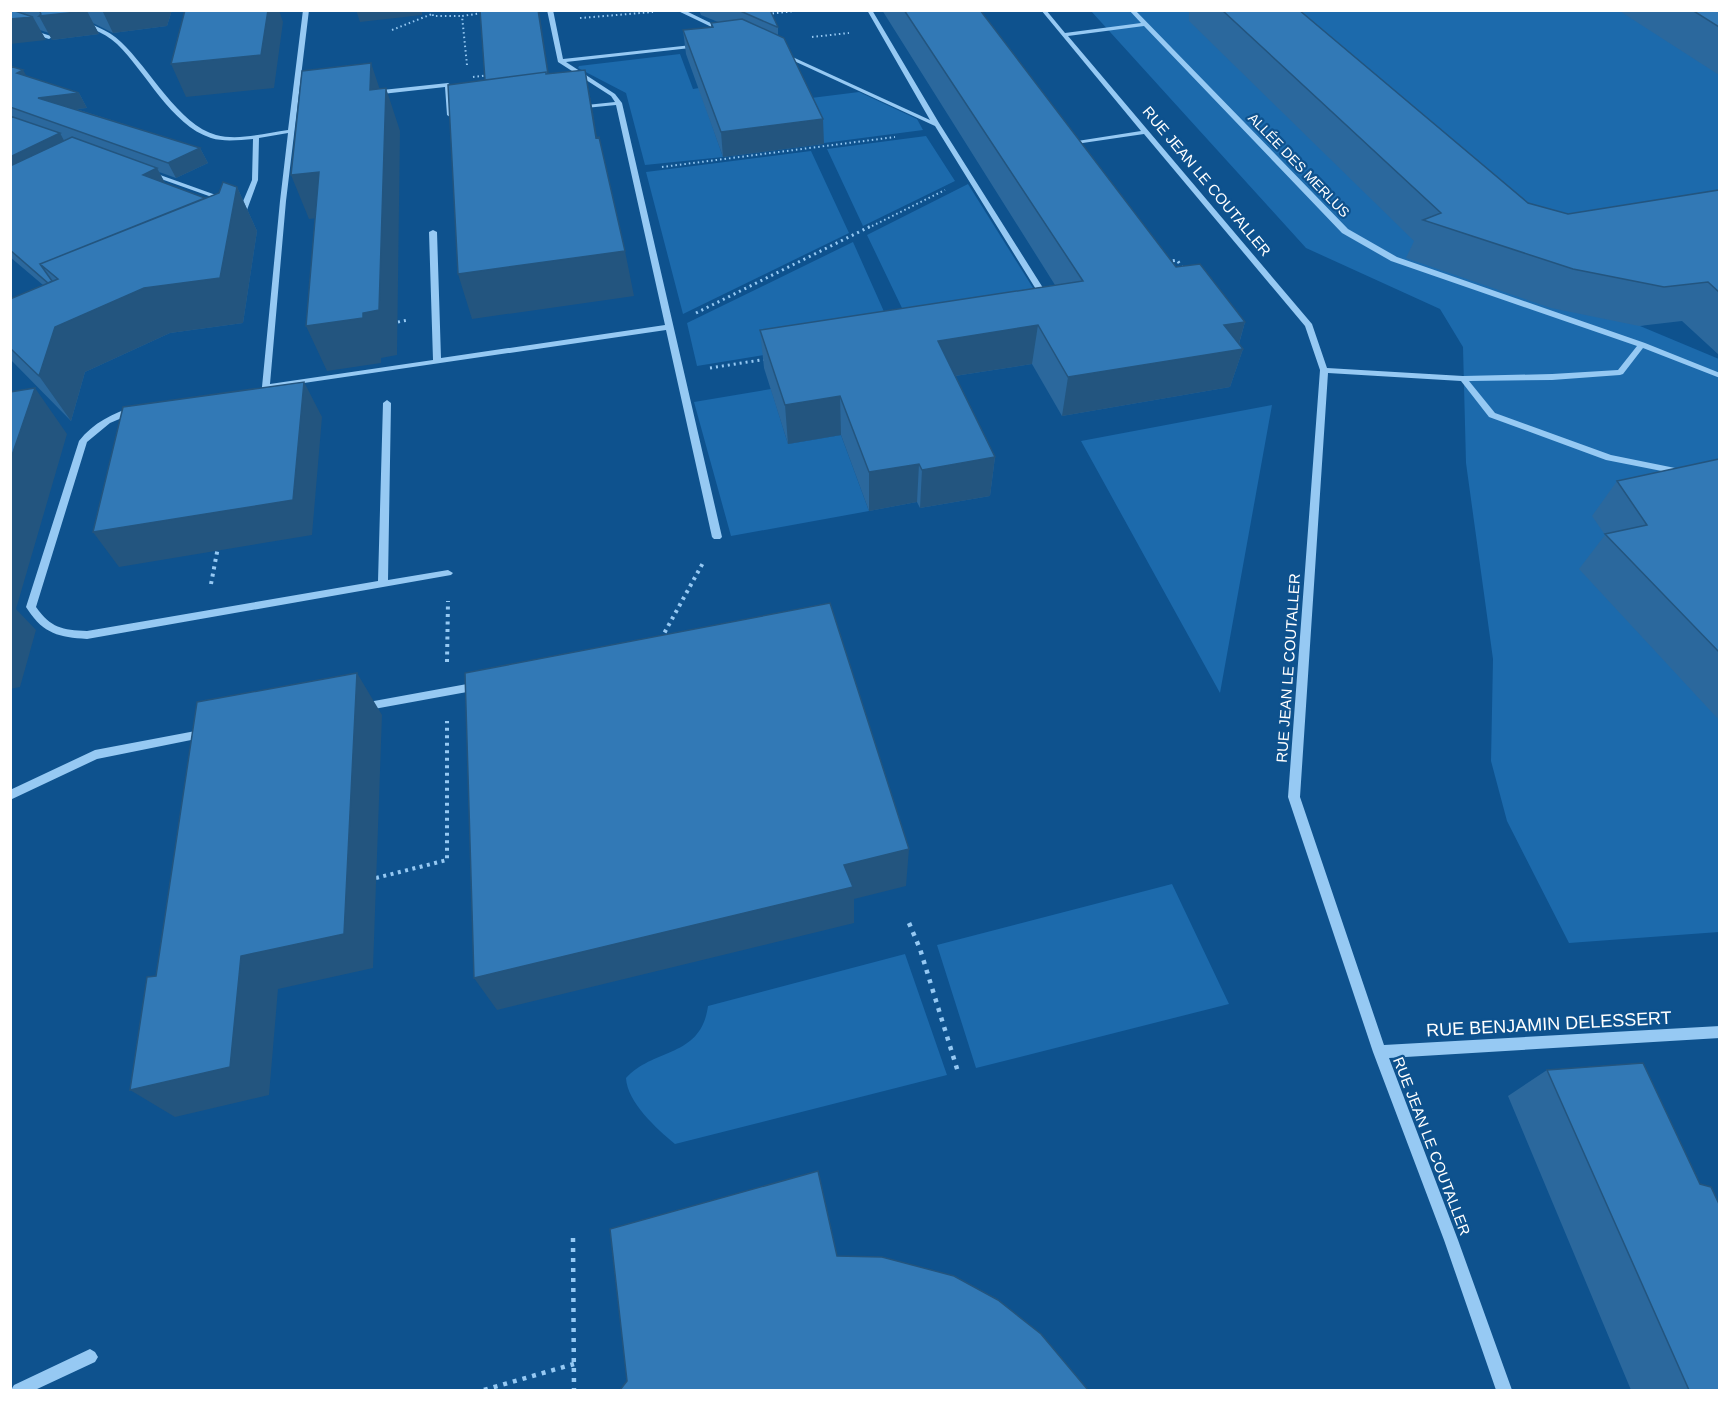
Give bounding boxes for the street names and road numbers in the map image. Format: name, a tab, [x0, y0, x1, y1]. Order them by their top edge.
street label: RUE JEAN LE COUTALLER	[1139, 103, 1275, 259]
street label: ALLÉE DES MERLUS	[1245, 110, 1353, 220]
street label: RUE JEAN LE COUTALLER	[1273, 573, 1303, 763]
street label: RUE BENJAMIN DELESSERT	[1426, 1008, 1672, 1040]
street label: RUE JEAN LE COUTALLER	[1390, 1054, 1474, 1238]

